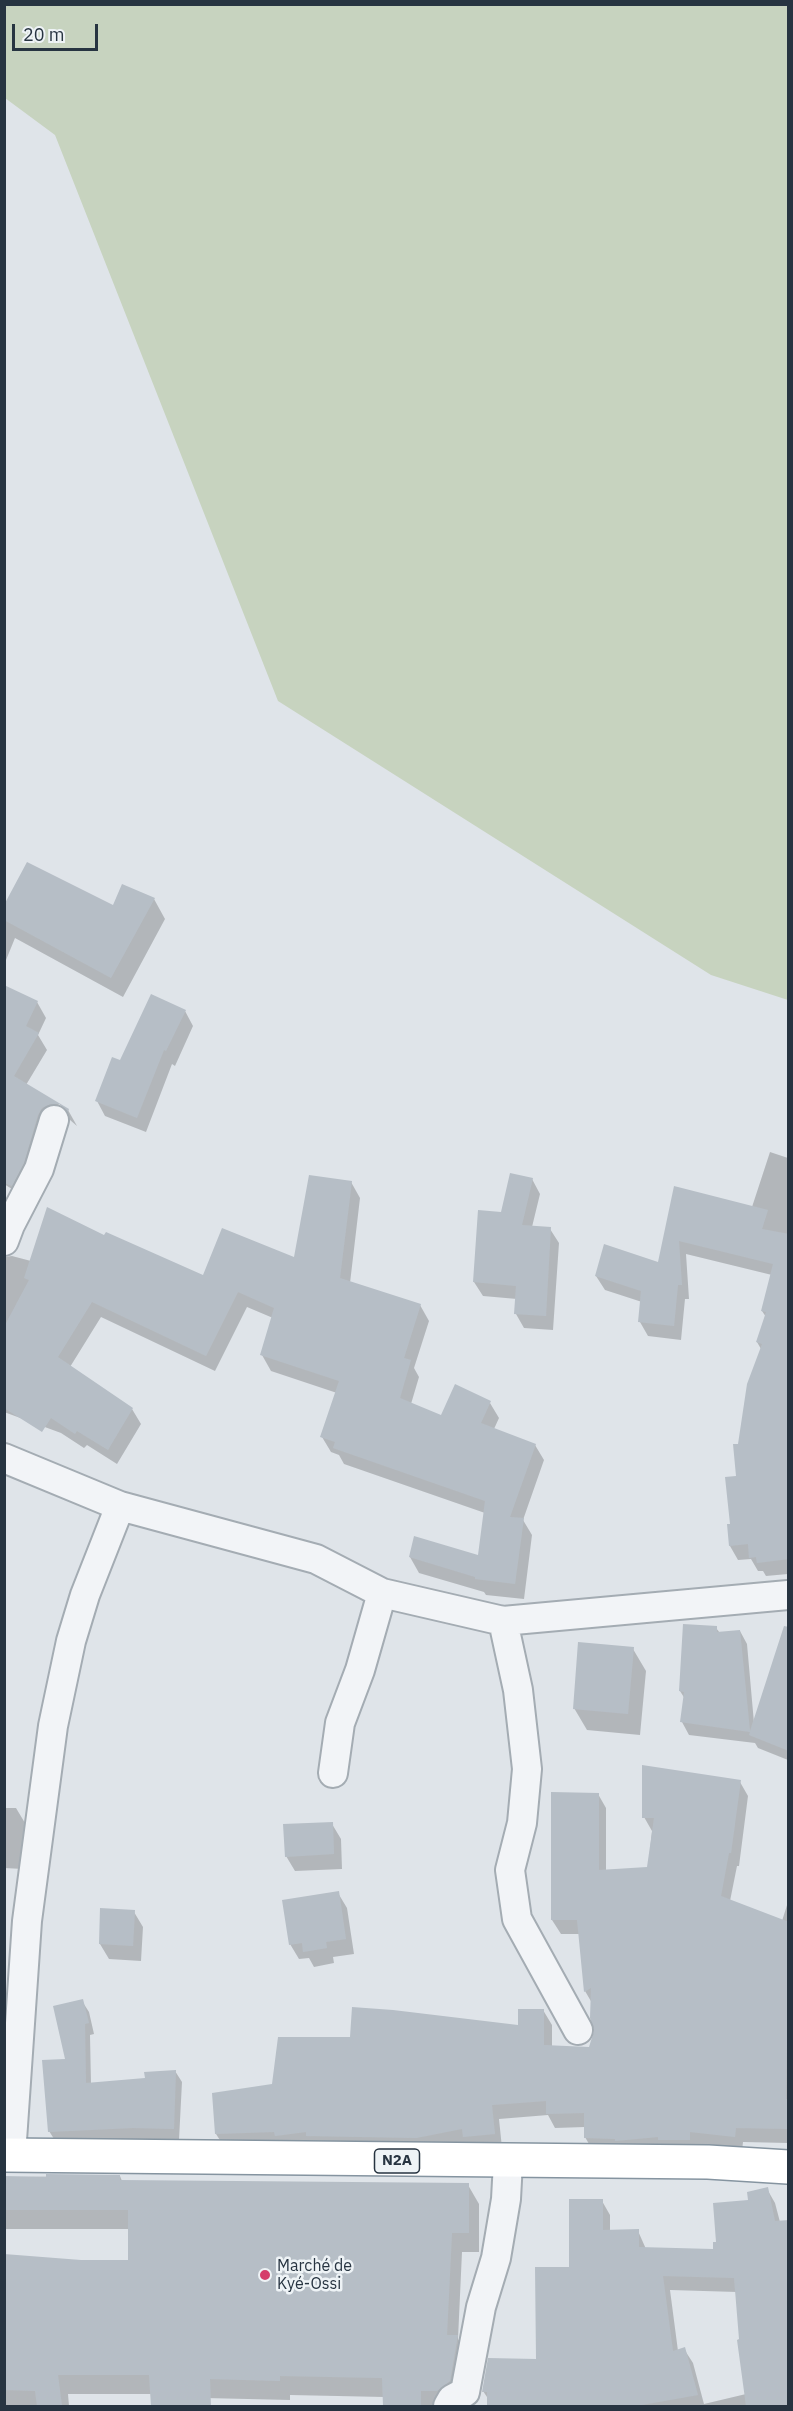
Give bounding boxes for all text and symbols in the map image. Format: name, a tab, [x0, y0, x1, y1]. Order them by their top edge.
scale bar	[15, 12, 100, 50]
text: 20 m	[23, 23, 65, 46]
road number: N2A	[374, 2149, 420, 2173]
place label: Marché de Kyé-Ossi	[277, 2256, 352, 2294]
marker: Marché de Kyé-Ossi	[258, 2268, 272, 2282]

